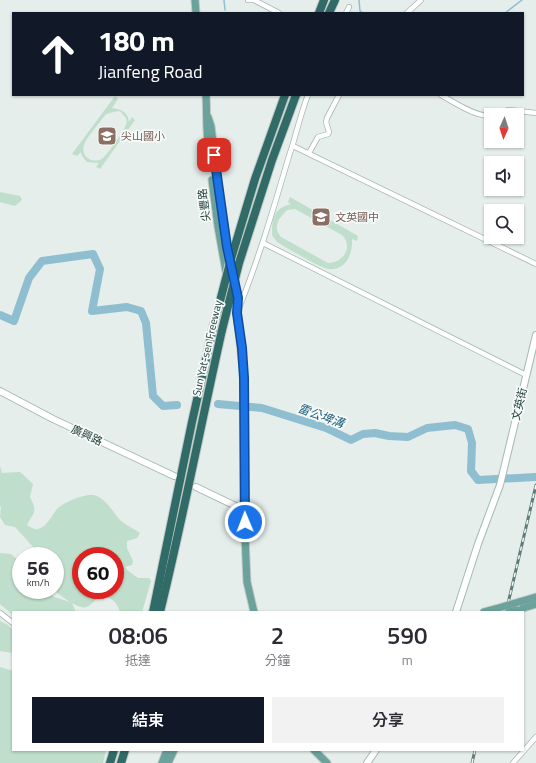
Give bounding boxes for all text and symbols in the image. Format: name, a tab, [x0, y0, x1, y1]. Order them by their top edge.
text: 180 m	[98, 19, 175, 62]
icon: ahead	[32, 28, 84, 80]
text: Jianfeng Road	[98, 58, 203, 85]
north arrow	[484, 108, 524, 148]
map controls	[484, 108, 524, 244]
school or university icon: 尖山國小	[96, 125, 118, 147]
place label: 尖山國小	[121, 128, 165, 144]
pin	[197, 138, 231, 172]
icon: arrive	[203, 144, 225, 166]
button: sound	[484, 156, 524, 196]
street label: 尖豐路	[194, 188, 214, 222]
button: search	[484, 204, 524, 244]
school or university icon: 文英國中	[310, 206, 332, 228]
place label: 文英國中	[335, 209, 379, 225]
street label: Sun Yat-sen Freeway	[188, 298, 226, 397]
street label: 文英街	[507, 386, 531, 422]
water label: 雷公埤溝	[295, 398, 349, 433]
street label: 廣興路	[69, 421, 105, 449]
position arrow	[224, 501, 266, 543]
speed limit sign: 60	[72, 547, 124, 599]
text: 56	[27, 552, 49, 583]
text: km/h	[27, 575, 49, 590]
text: 08:06	[109, 617, 168, 653]
text: 2	[271, 617, 284, 653]
text: 590	[387, 617, 427, 653]
text: 抵達	[125, 650, 151, 670]
text: 分鐘	[265, 650, 291, 670]
text: m	[402, 650, 413, 670]
button: 結束	[32, 697, 264, 743]
button: 分享	[272, 697, 504, 743]

